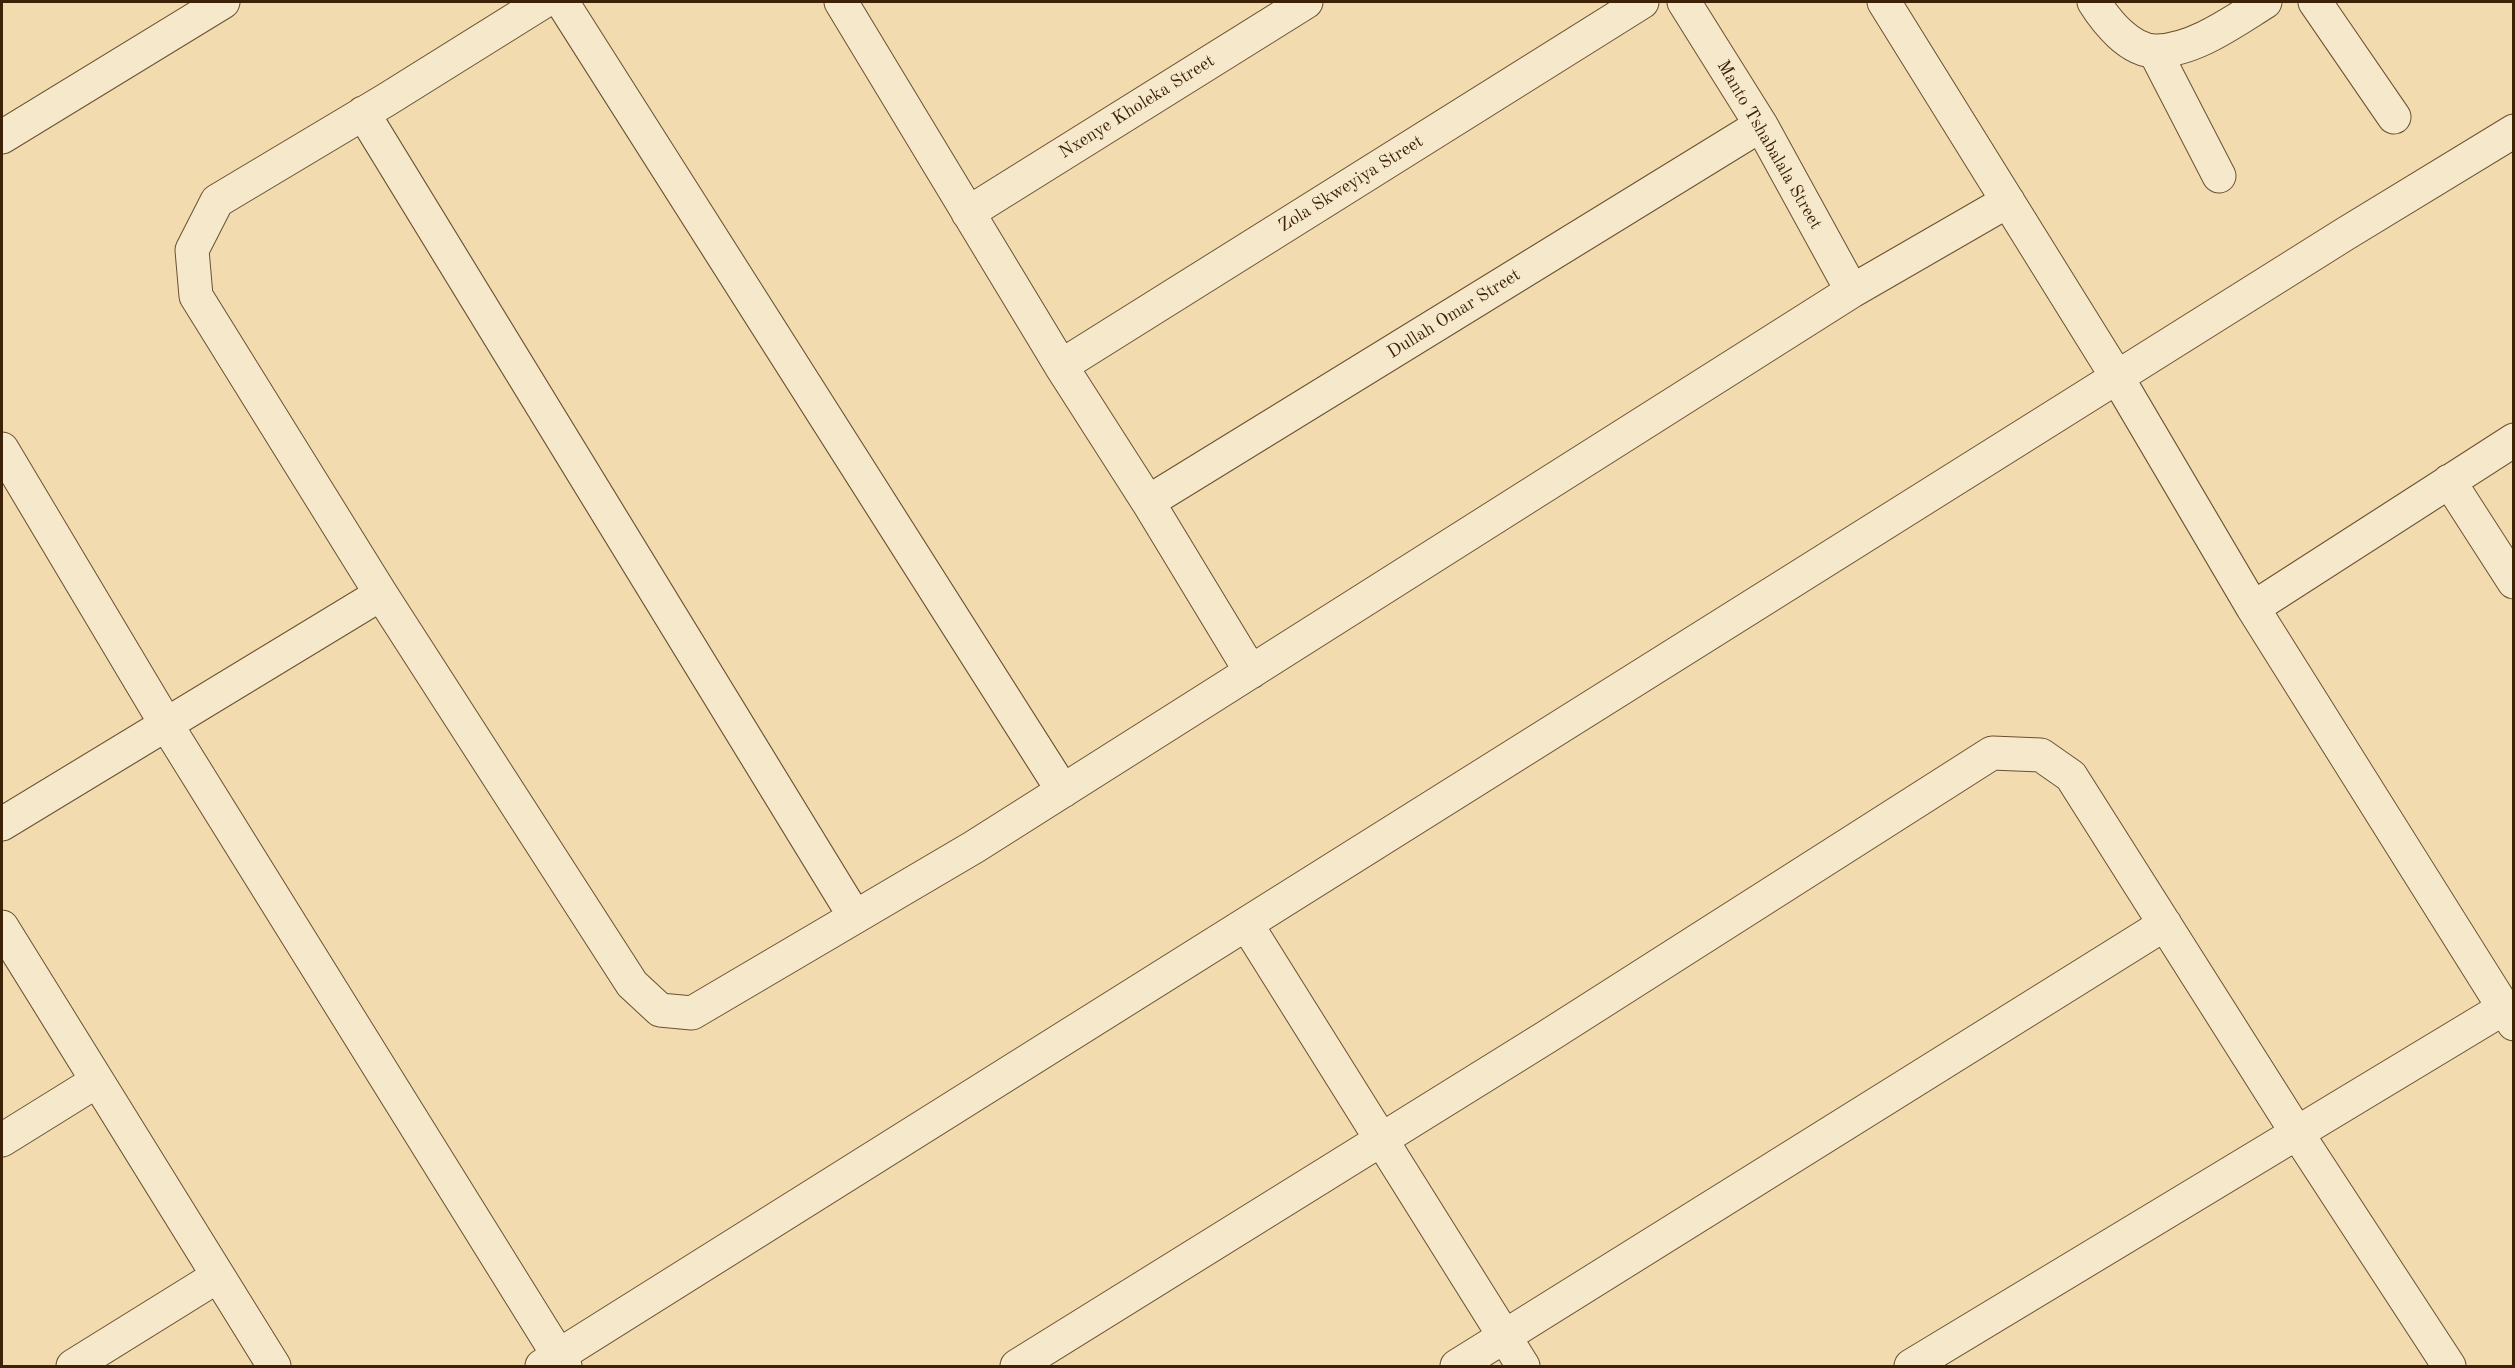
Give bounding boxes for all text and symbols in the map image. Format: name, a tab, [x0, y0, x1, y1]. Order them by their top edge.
street label: Nxenye Kholeka Street	[1055, 50, 1219, 164]
street label: Manto Tshabalala Street	[1712, 57, 1826, 233]
street label: Zola Skweyiya Street	[1275, 131, 1427, 237]
street label: Dullah Omar Street	[1383, 264, 1525, 364]

